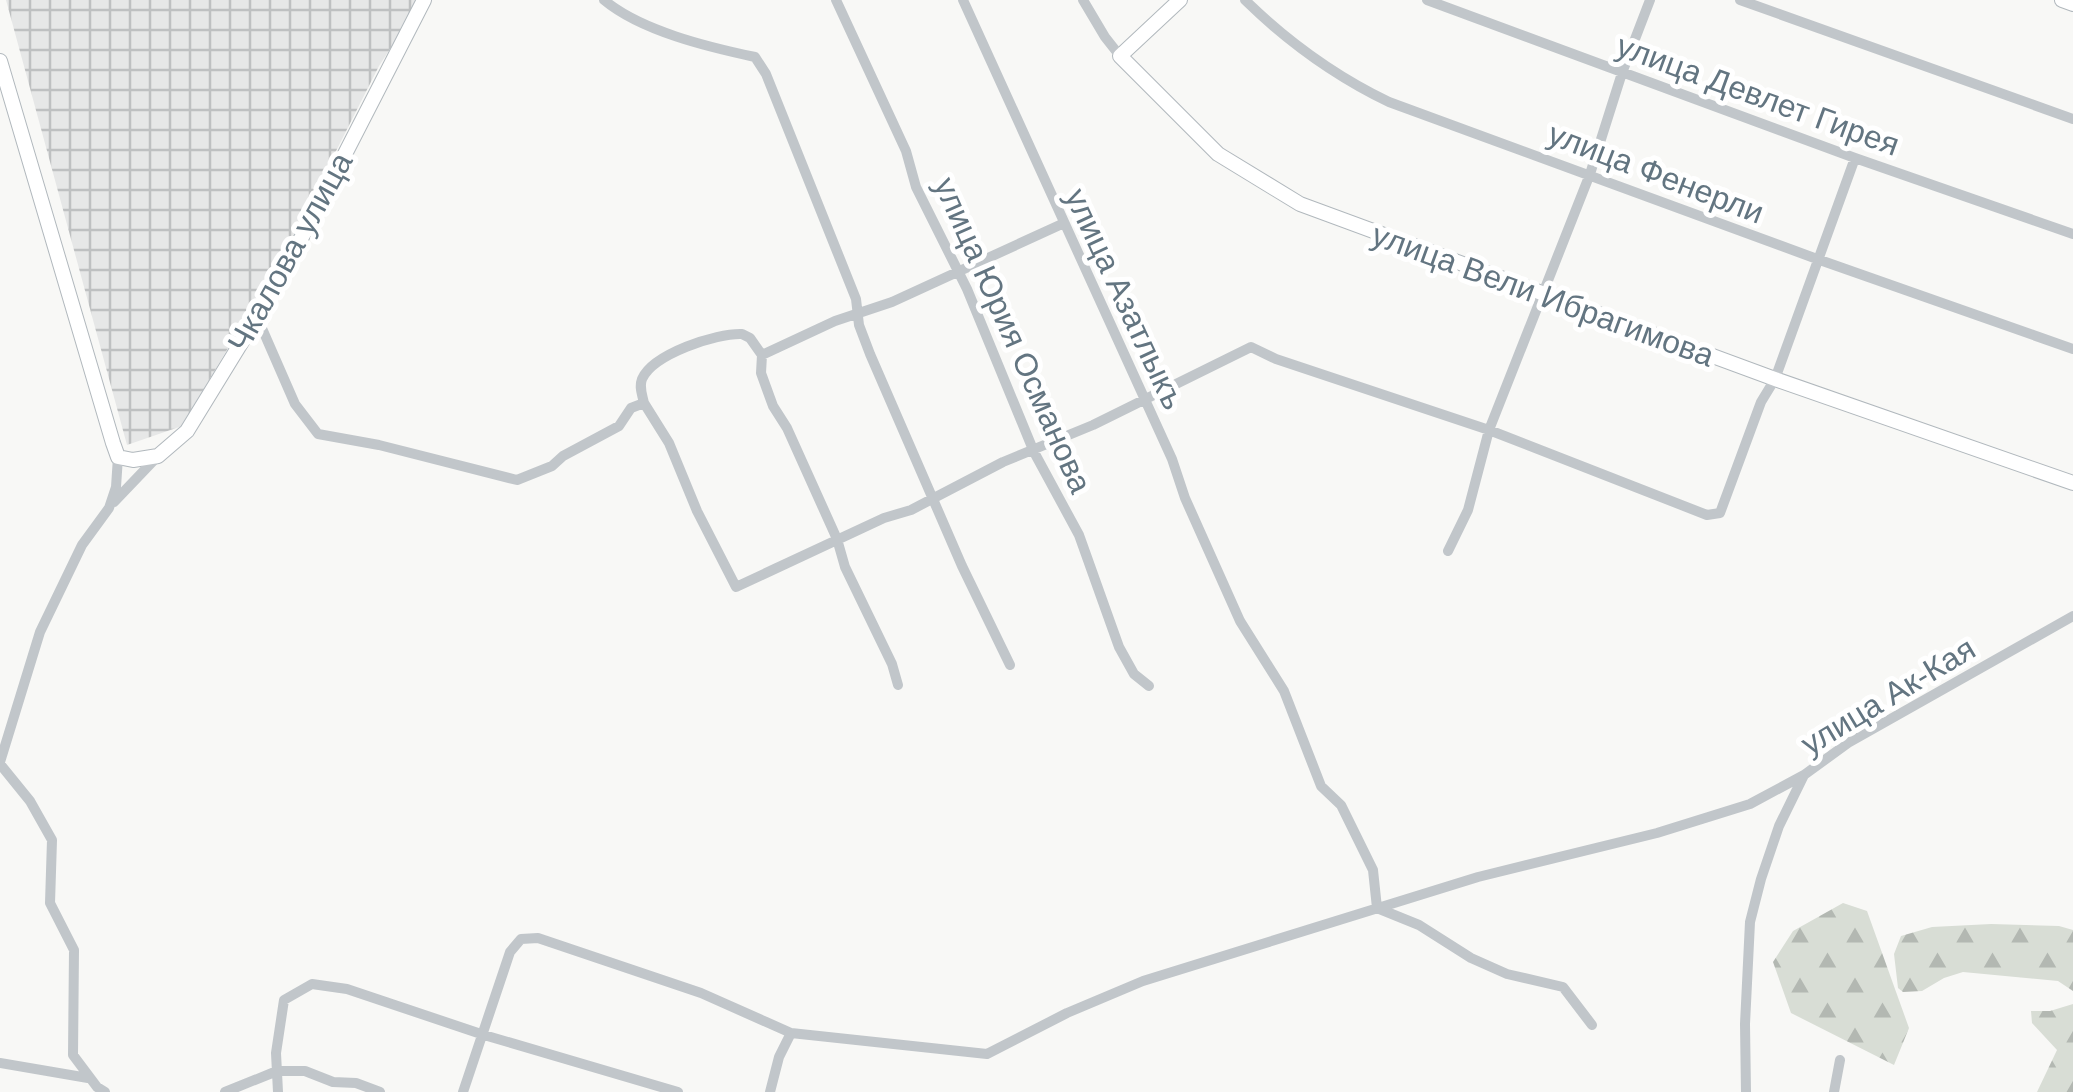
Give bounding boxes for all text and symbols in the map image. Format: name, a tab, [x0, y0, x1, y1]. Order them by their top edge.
street label: улица Девлет Гирея	[1612, 27, 1904, 163]
street label: улица Фенерли	[1543, 115, 1769, 231]
street label: Чкалова улица	[220, 146, 360, 358]
street label: улица Юрия Османова	[927, 172, 1099, 499]
street label: улица Азатлыкъ	[1058, 183, 1192, 415]
street label: улица Вели Ибрагимова	[1367, 216, 1719, 374]
street label: улица Ак-Кая	[1794, 630, 1982, 762]

